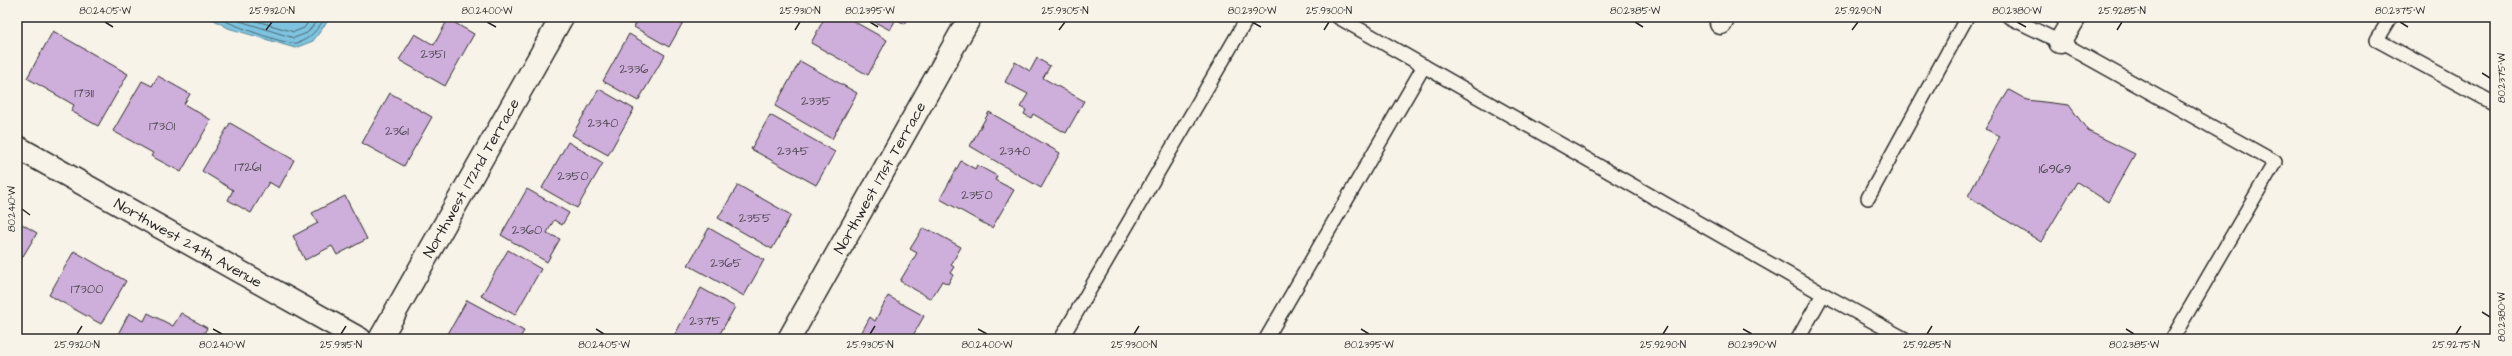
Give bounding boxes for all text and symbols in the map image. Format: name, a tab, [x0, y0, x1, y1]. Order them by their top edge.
text: 80.2405°W	[79, 4, 131, 18]
text: 25.9320°N	[249, 4, 295, 18]
text: 80.2400°W	[462, 4, 513, 18]
text: 25.9310°N	[779, 4, 821, 18]
text: 80.2395°W	[845, 4, 895, 18]
text: 25.9305°N	[1042, 4, 1088, 18]
text: 80.2390°W	[1228, 4, 1277, 18]
text: 25.9300°N	[1306, 4, 1352, 18]
text: 80.2385°W	[1610, 4, 1661, 18]
text: 25.9290°N	[1835, 4, 1881, 18]
text: 80.2380°W	[1992, 4, 2042, 18]
text: 25.9285°N	[2098, 4, 2146, 18]
text: 80.2375°W	[2375, 4, 2426, 18]
house number: 2351	[421, 45, 446, 63]
text: 80.2375°W	[2495, 52, 2509, 103]
house number: 2336	[620, 60, 648, 78]
house number: 17311	[74, 84, 94, 102]
house number: 2335	[801, 92, 831, 110]
street label: Northwest 172nd Terrace	[418, 95, 525, 262]
street label: Northwest 171st Terrace	[829, 98, 931, 258]
house number: 2340	[587, 114, 619, 132]
house number: 17301	[149, 117, 175, 135]
house number: 2361	[385, 122, 409, 140]
house number: 2345	[777, 142, 809, 160]
house number: 2340	[999, 142, 1031, 160]
house number: 17261	[235, 158, 262, 176]
house number: 16969	[2039, 160, 2071, 178]
house number: 2350	[557, 167, 589, 185]
text: 80.2410°W	[5, 185, 19, 232]
house number: 2350	[961, 186, 993, 204]
street label: Northwest 24th Avenue	[110, 193, 266, 293]
house number: 2355	[739, 209, 771, 227]
house number: 2360	[512, 221, 542, 239]
house number: 2365	[710, 254, 742, 272]
house number: 17300	[71, 280, 103, 298]
text: 80.2380°W	[2495, 292, 2509, 342]
house number: 2375	[689, 312, 721, 330]
text: 25.9320°N	[54, 338, 100, 352]
text: 80.2410°W	[199, 338, 246, 352]
text: 25.9315°N	[320, 338, 362, 352]
text: 80.2405°W	[578, 338, 630, 352]
text: 25.9305°N	[847, 338, 893, 352]
text: 80.2400°W	[962, 338, 1013, 352]
text: 25.9300°N	[1111, 338, 1157, 352]
text: 80.2395°W	[1344, 338, 1394, 352]
text: 25.9290°N	[1640, 338, 1686, 352]
text: 80.2390°W	[1728, 338, 1777, 352]
text: 25.9285°N	[1903, 338, 1951, 352]
text: 80.2385°W	[2109, 338, 2160, 352]
text: 25.9275°N	[2432, 338, 2480, 352]

